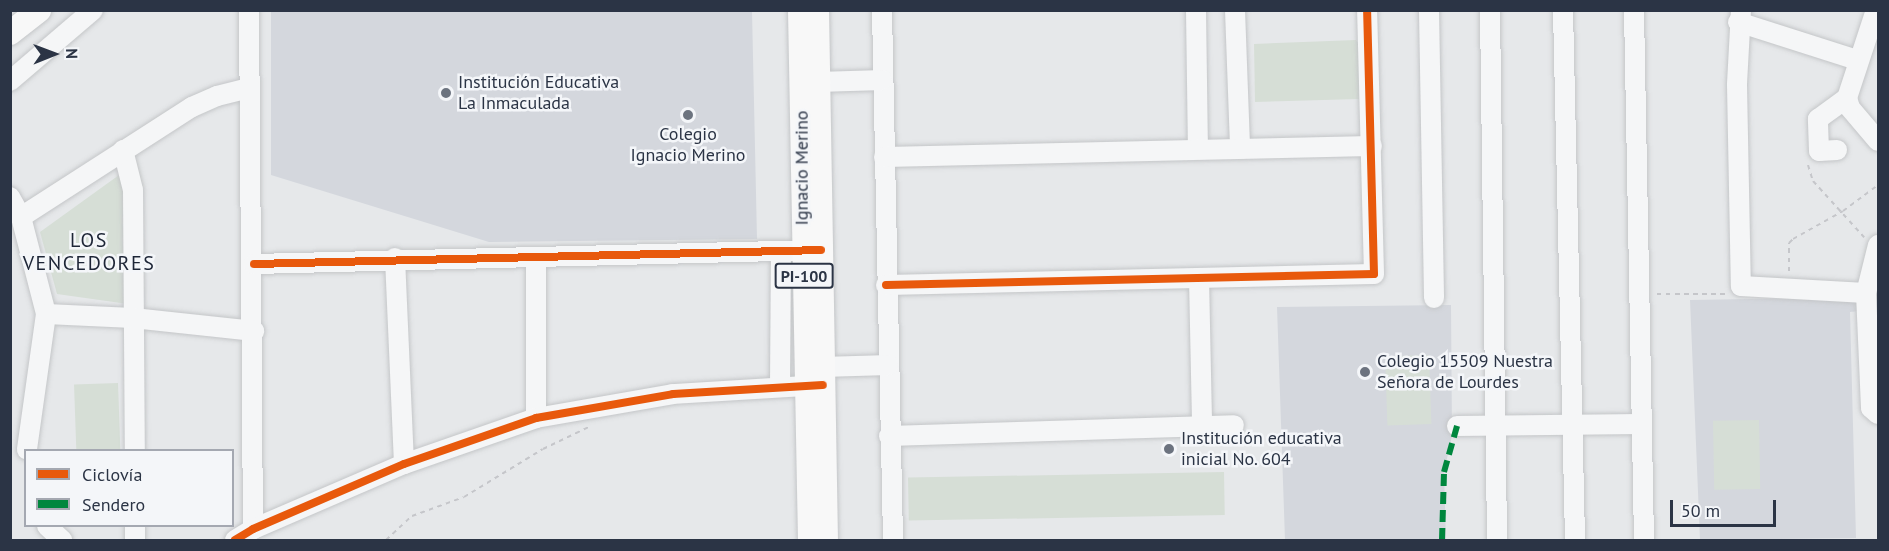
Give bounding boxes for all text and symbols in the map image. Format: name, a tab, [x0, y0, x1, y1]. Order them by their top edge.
north arrow	[24, 24, 84, 84]
text: N	[62, 48, 82, 59]
place label: Institución Educativa La Inmaculada	[458, 72, 619, 115]
marker: Institución Educativa La Inmaculada	[439, 86, 453, 100]
marker: Colegio Ignacio Merino	[681, 108, 695, 122]
street label: Ignacio Merino	[791, 111, 813, 225]
place label: Colegio Ignacio Merino	[631, 124, 745, 166]
district label: LOS VENCEDORES	[23, 228, 155, 275]
road number: PI-100	[774, 263, 834, 289]
place label: Colegio 15509 Nuestra Señora de Lourdes	[1377, 351, 1553, 394]
marker: Colegio 15509 Nuestra Señora de Lourdes	[1358, 365, 1372, 379]
place label: Institución educativa inicial No. 604	[1181, 428, 1342, 470]
marker: Institución educativa inicial No. 604	[1162, 442, 1176, 456]
legend	[24, 449, 234, 527]
text: Ciclovía	[82, 463, 142, 486]
scale bar	[1673, 488, 1780, 526]
text: Sendero	[82, 493, 145, 516]
text: 50 m	[1681, 499, 1720, 522]

